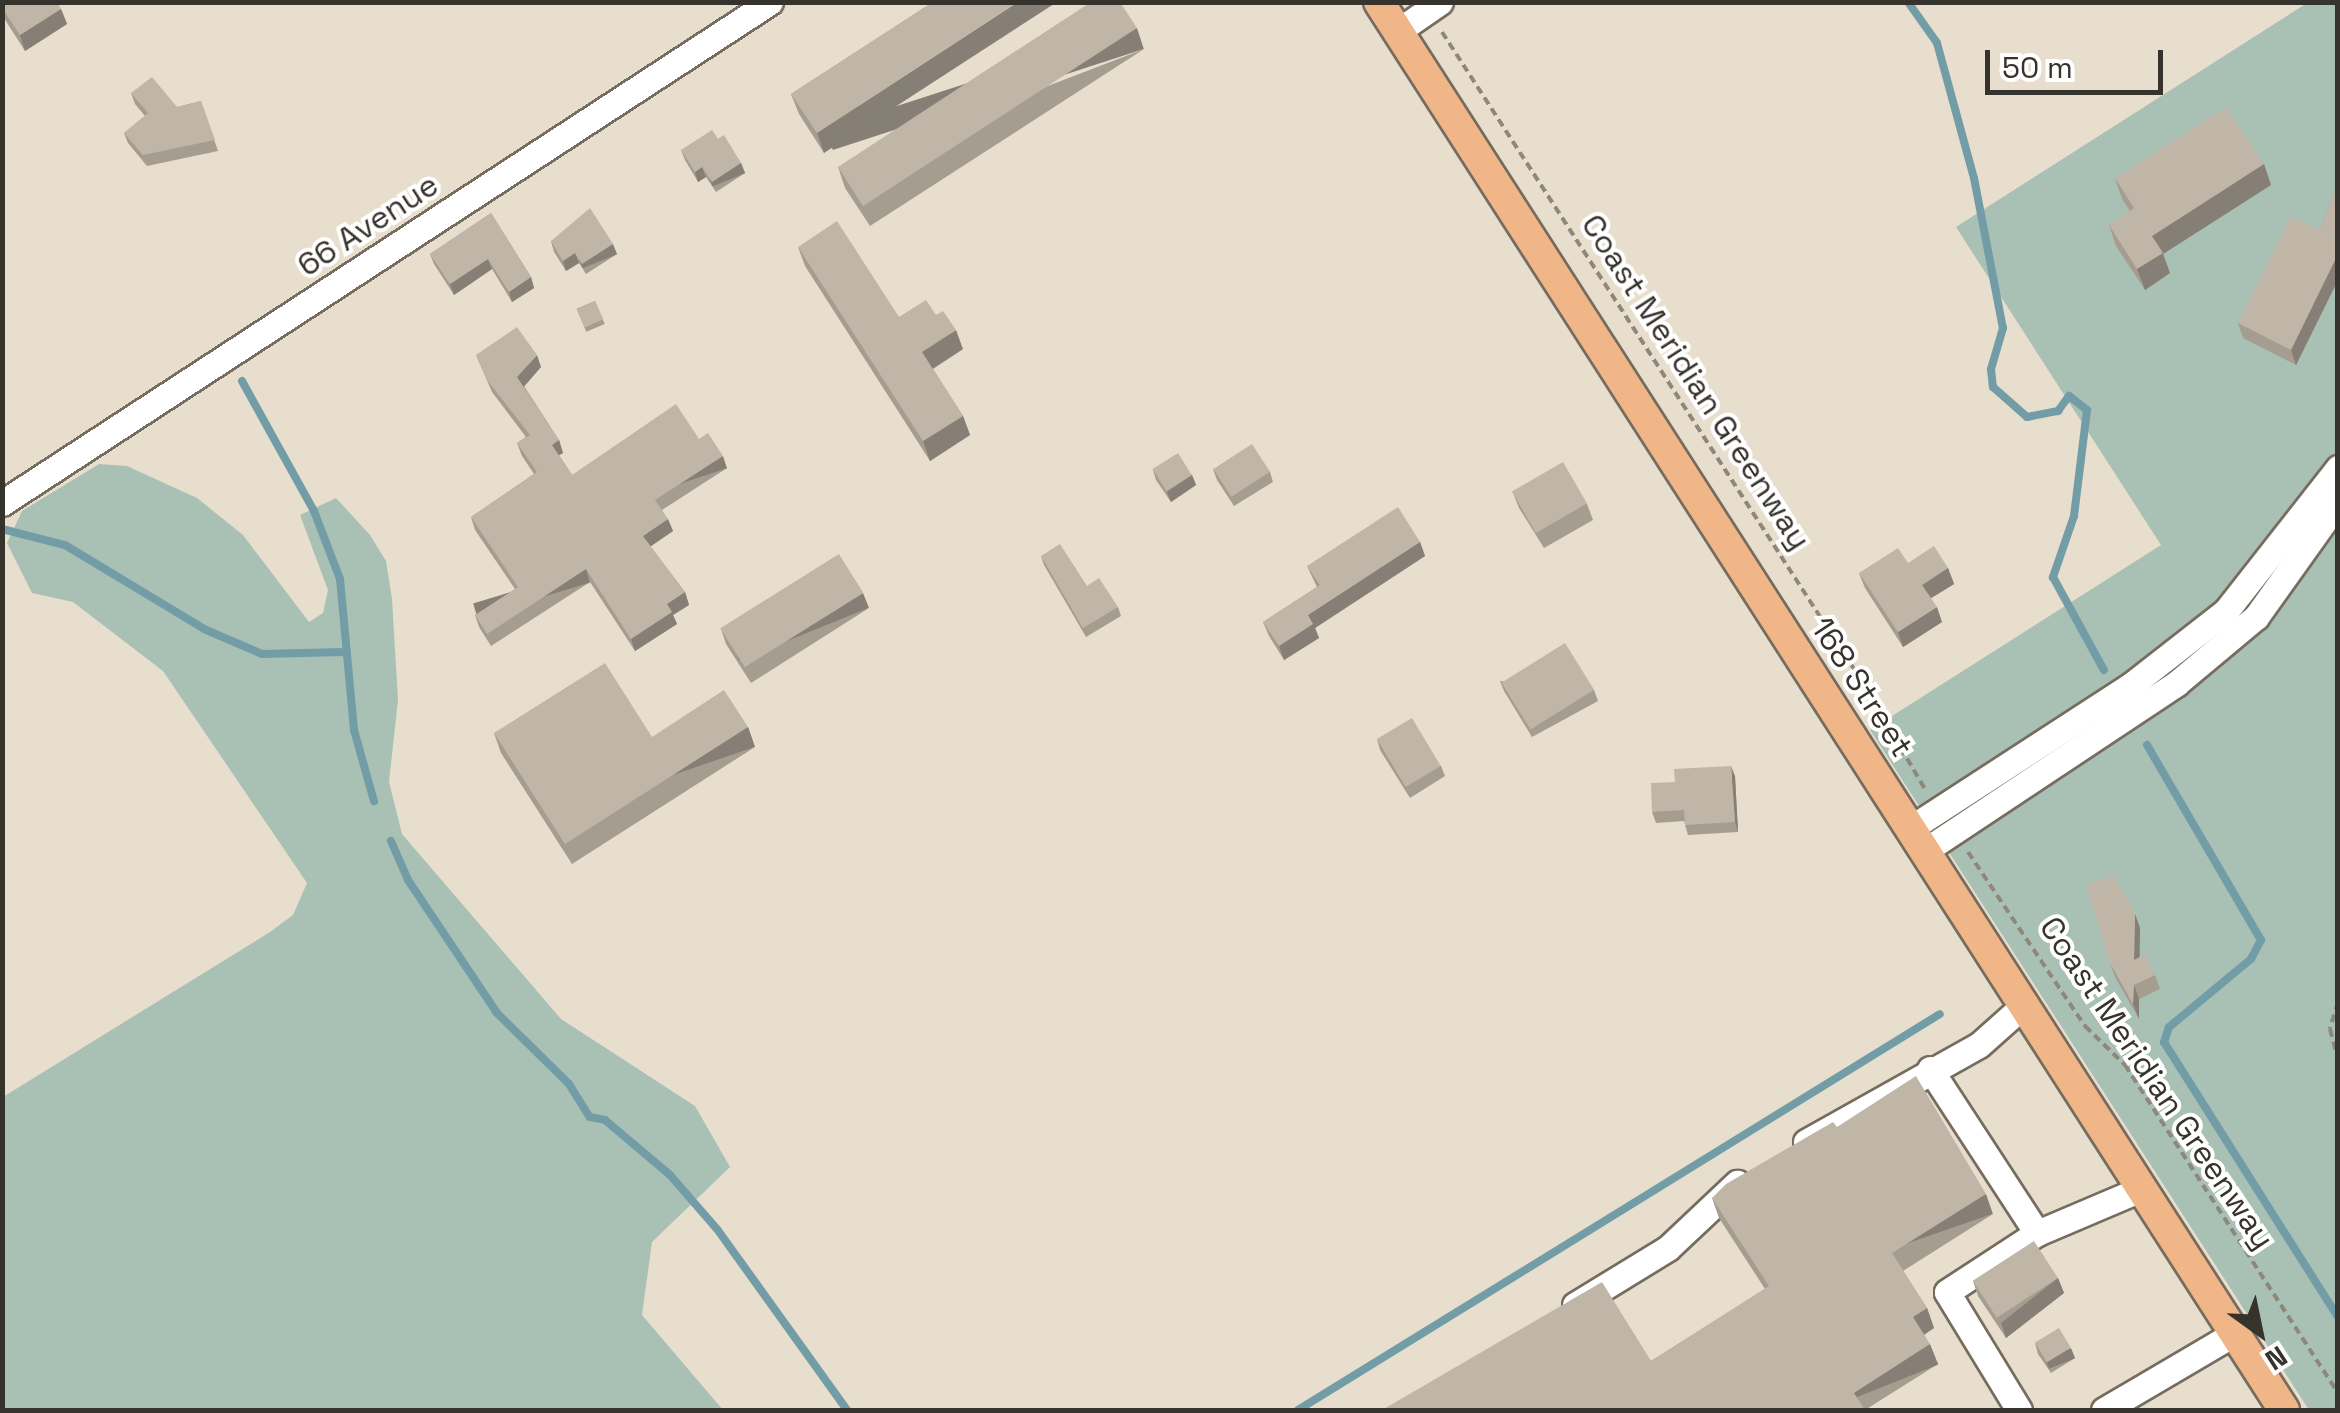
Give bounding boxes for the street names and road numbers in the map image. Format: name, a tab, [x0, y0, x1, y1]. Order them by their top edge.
street label: 66 Avenue	[290, 165, 446, 285]
street label: Coast Meridian Greenway	[1573, 207, 1819, 557]
street label: 168 Street	[1803, 610, 1921, 764]
street label: Coast Meridian Greenway	[2031, 910, 2283, 1256]

